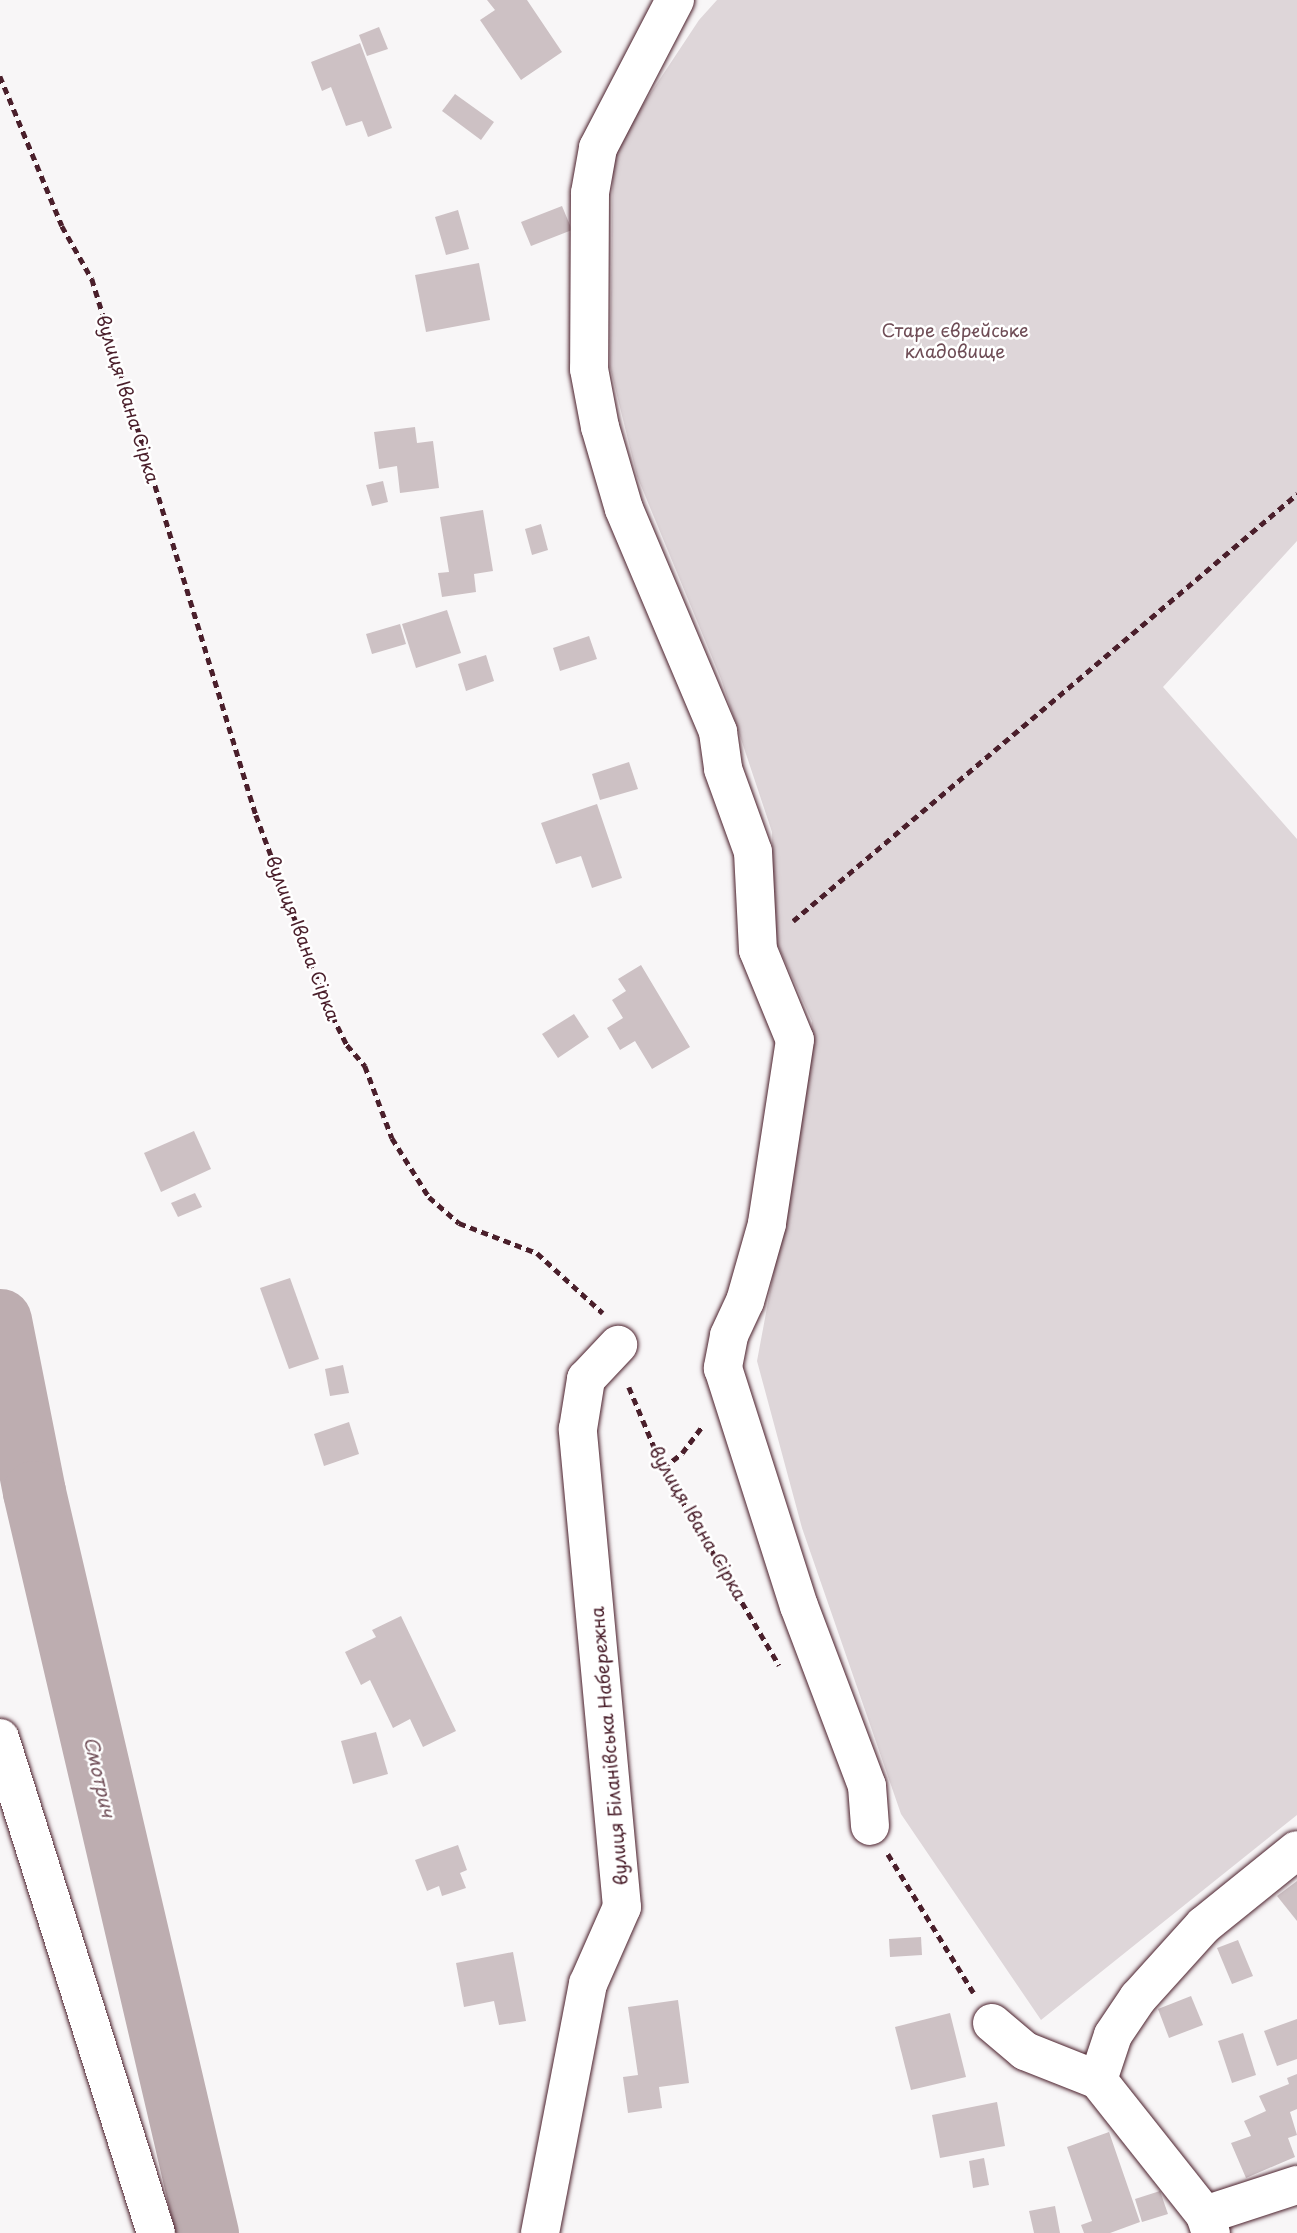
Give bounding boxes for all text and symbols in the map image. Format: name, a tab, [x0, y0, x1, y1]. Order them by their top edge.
street label: вулиця Івана Сірка	[92, 312, 164, 486]
park label: Старе єврейське кладовище	[881, 320, 1029, 362]
street label: вулиця Івана Сірка	[262, 852, 344, 1024]
street label: вулиця Івана Сірка	[645, 1442, 751, 1604]
street label: вулиця Біланівська Набережна	[586, 1606, 632, 1886]
water label: Смотрич	[80, 1734, 120, 1820]

